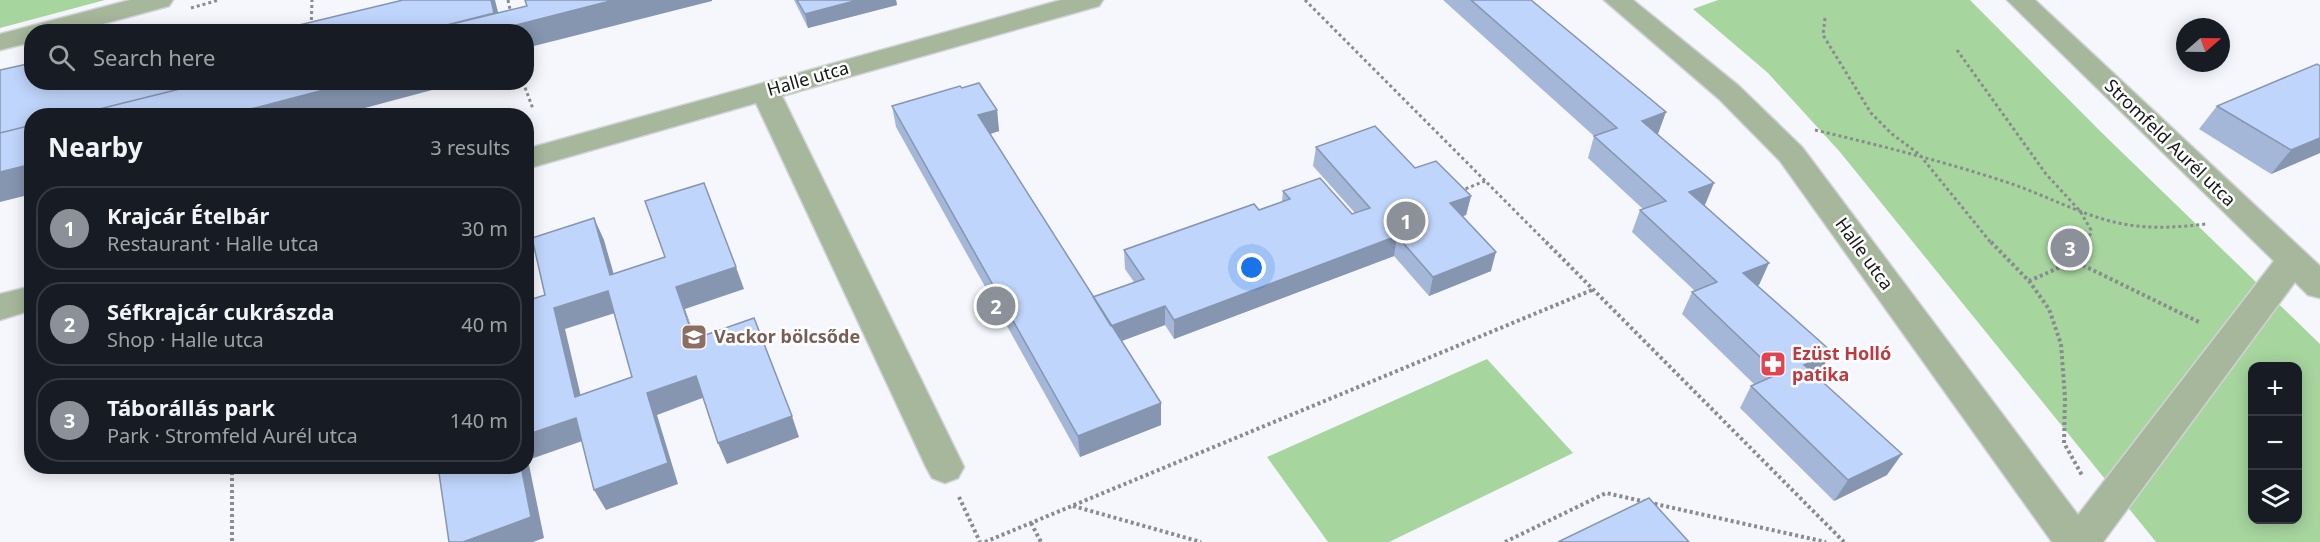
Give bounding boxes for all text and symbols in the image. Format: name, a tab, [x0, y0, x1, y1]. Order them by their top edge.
north arrow	[2176, 18, 2230, 72]
search box	[24, 24, 534, 90]
icon: search	[45, 41, 78, 74]
text: Search here	[93, 42, 215, 72]
street label: Halle utca	[764, 55, 851, 101]
street label: Stromfeld Aurél utca	[2100, 73, 2241, 211]
text: Nearby	[48, 129, 143, 165]
text: 3 results	[430, 134, 510, 161]
pin: 1	[1386, 198, 1426, 244]
text: Krajcár Ételbár	[107, 200, 269, 230]
street label: Halle utca	[1830, 212, 1899, 294]
text: 1	[64, 215, 75, 242]
text: 30 m	[461, 215, 508, 242]
pin: 3	[2050, 226, 2090, 270]
text: Restaurant · Halle utca	[107, 230, 319, 257]
your location	[1237, 253, 1266, 282]
pin: 2	[976, 284, 1016, 328]
text: Séfkrajcár cukrászda	[107, 296, 334, 326]
text: 2	[64, 311, 75, 338]
text: 40 m	[461, 311, 508, 338]
school or university icon: Vackor bölcsőde	[679, 322, 709, 352]
place label: Vackor bölcsőde	[714, 324, 860, 348]
text: Shop · Halle utca	[107, 326, 264, 353]
place label: Ezüst Holló patika	[1792, 341, 1891, 386]
pharmacy icon: Ezüst Holló patika	[1758, 349, 1788, 379]
map controls	[2248, 362, 2302, 524]
button: +	[2248, 362, 2302, 416]
text: Táborállás park	[107, 392, 275, 422]
text: 3	[64, 407, 75, 434]
text: 140 m	[450, 407, 508, 434]
button: −	[2248, 416, 2302, 470]
text: Park · Stromfeld Aurél utca	[107, 422, 358, 449]
button: layers	[2248, 470, 2302, 524]

